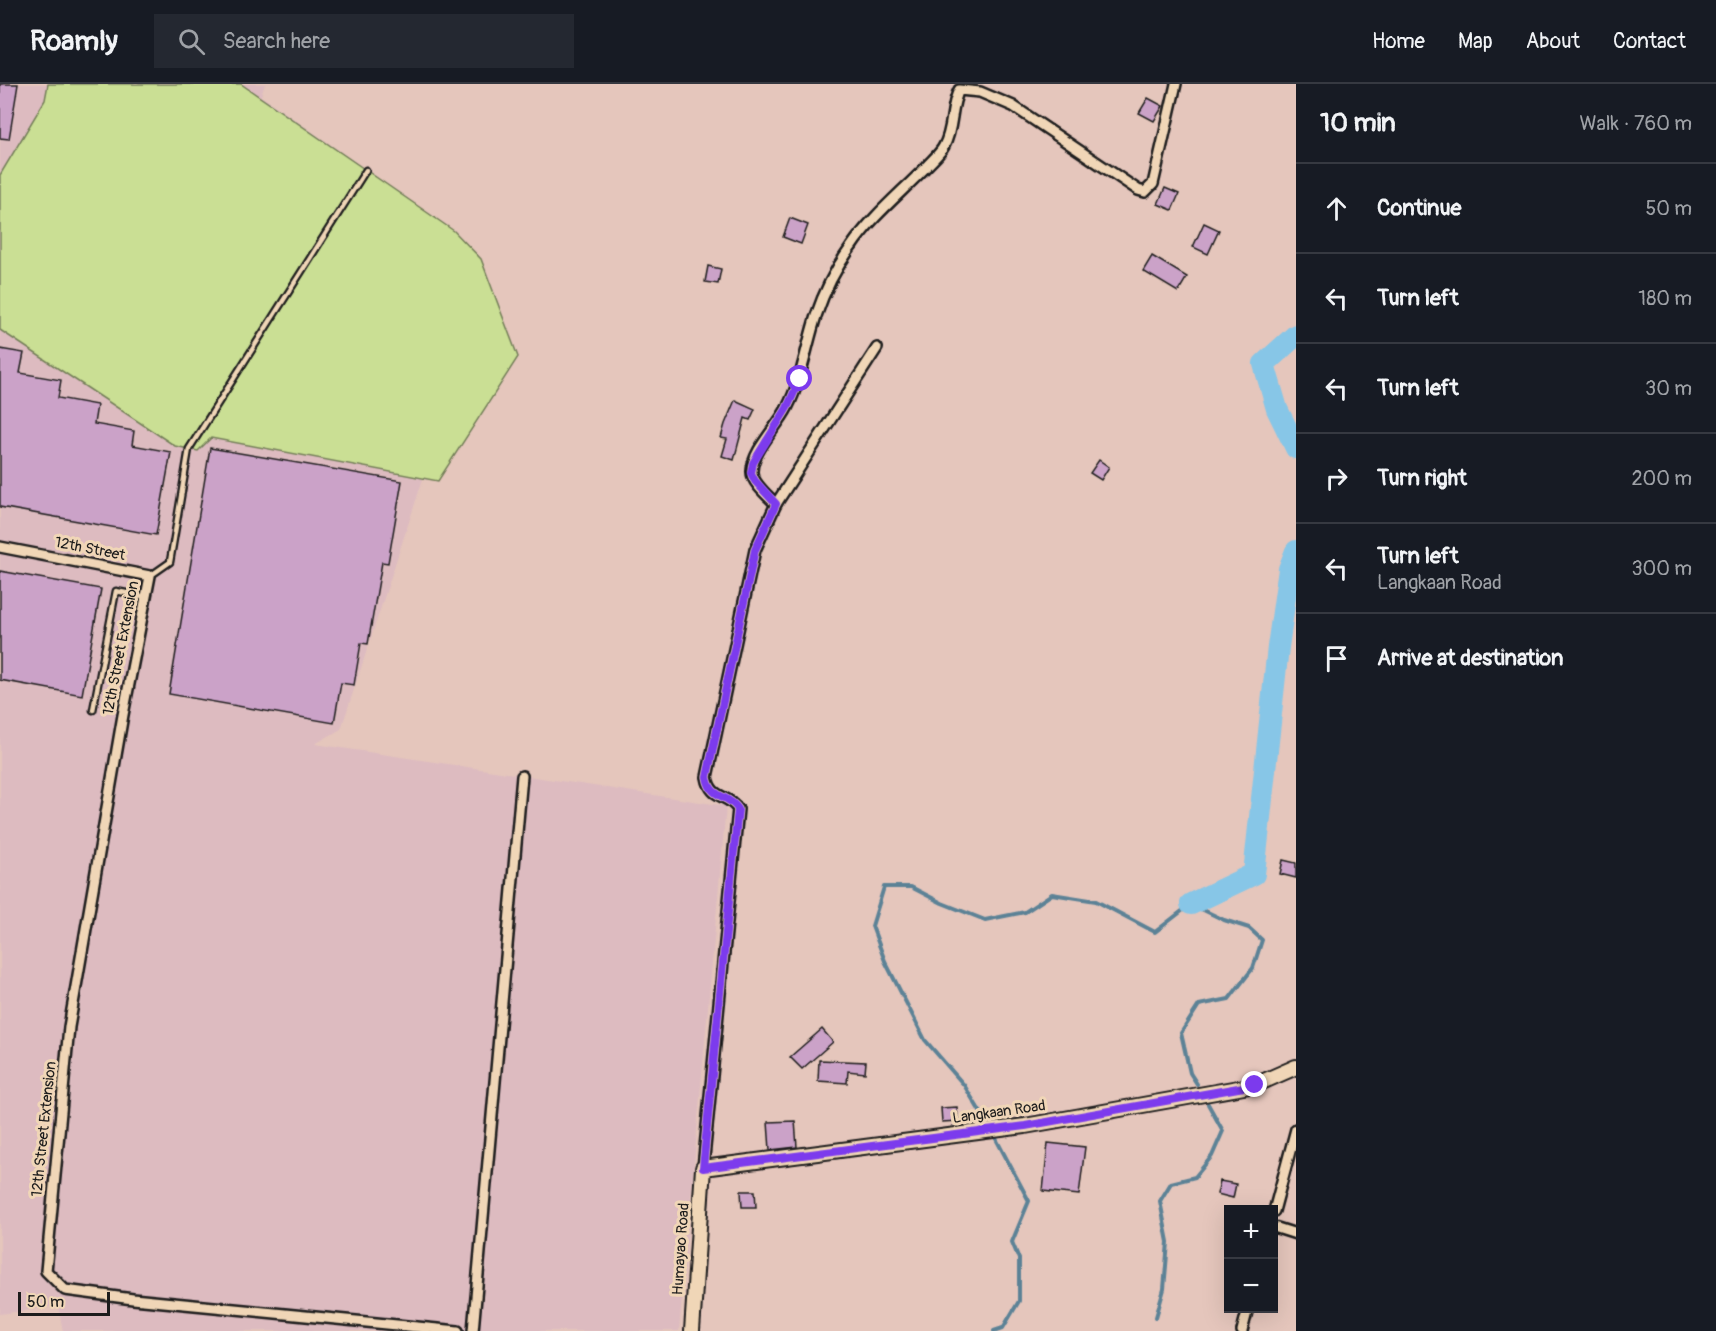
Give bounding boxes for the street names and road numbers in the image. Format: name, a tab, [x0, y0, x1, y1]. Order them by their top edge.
street label: 12th Street	[53, 533, 128, 565]
street label: 12th Street Extension	[99, 579, 143, 717]
street label: 12th Street Extension	[27, 1060, 61, 1198]
street label: Langkaan Road	[951, 1096, 1047, 1128]
street label: Humayao Road	[668, 1202, 694, 1296]

